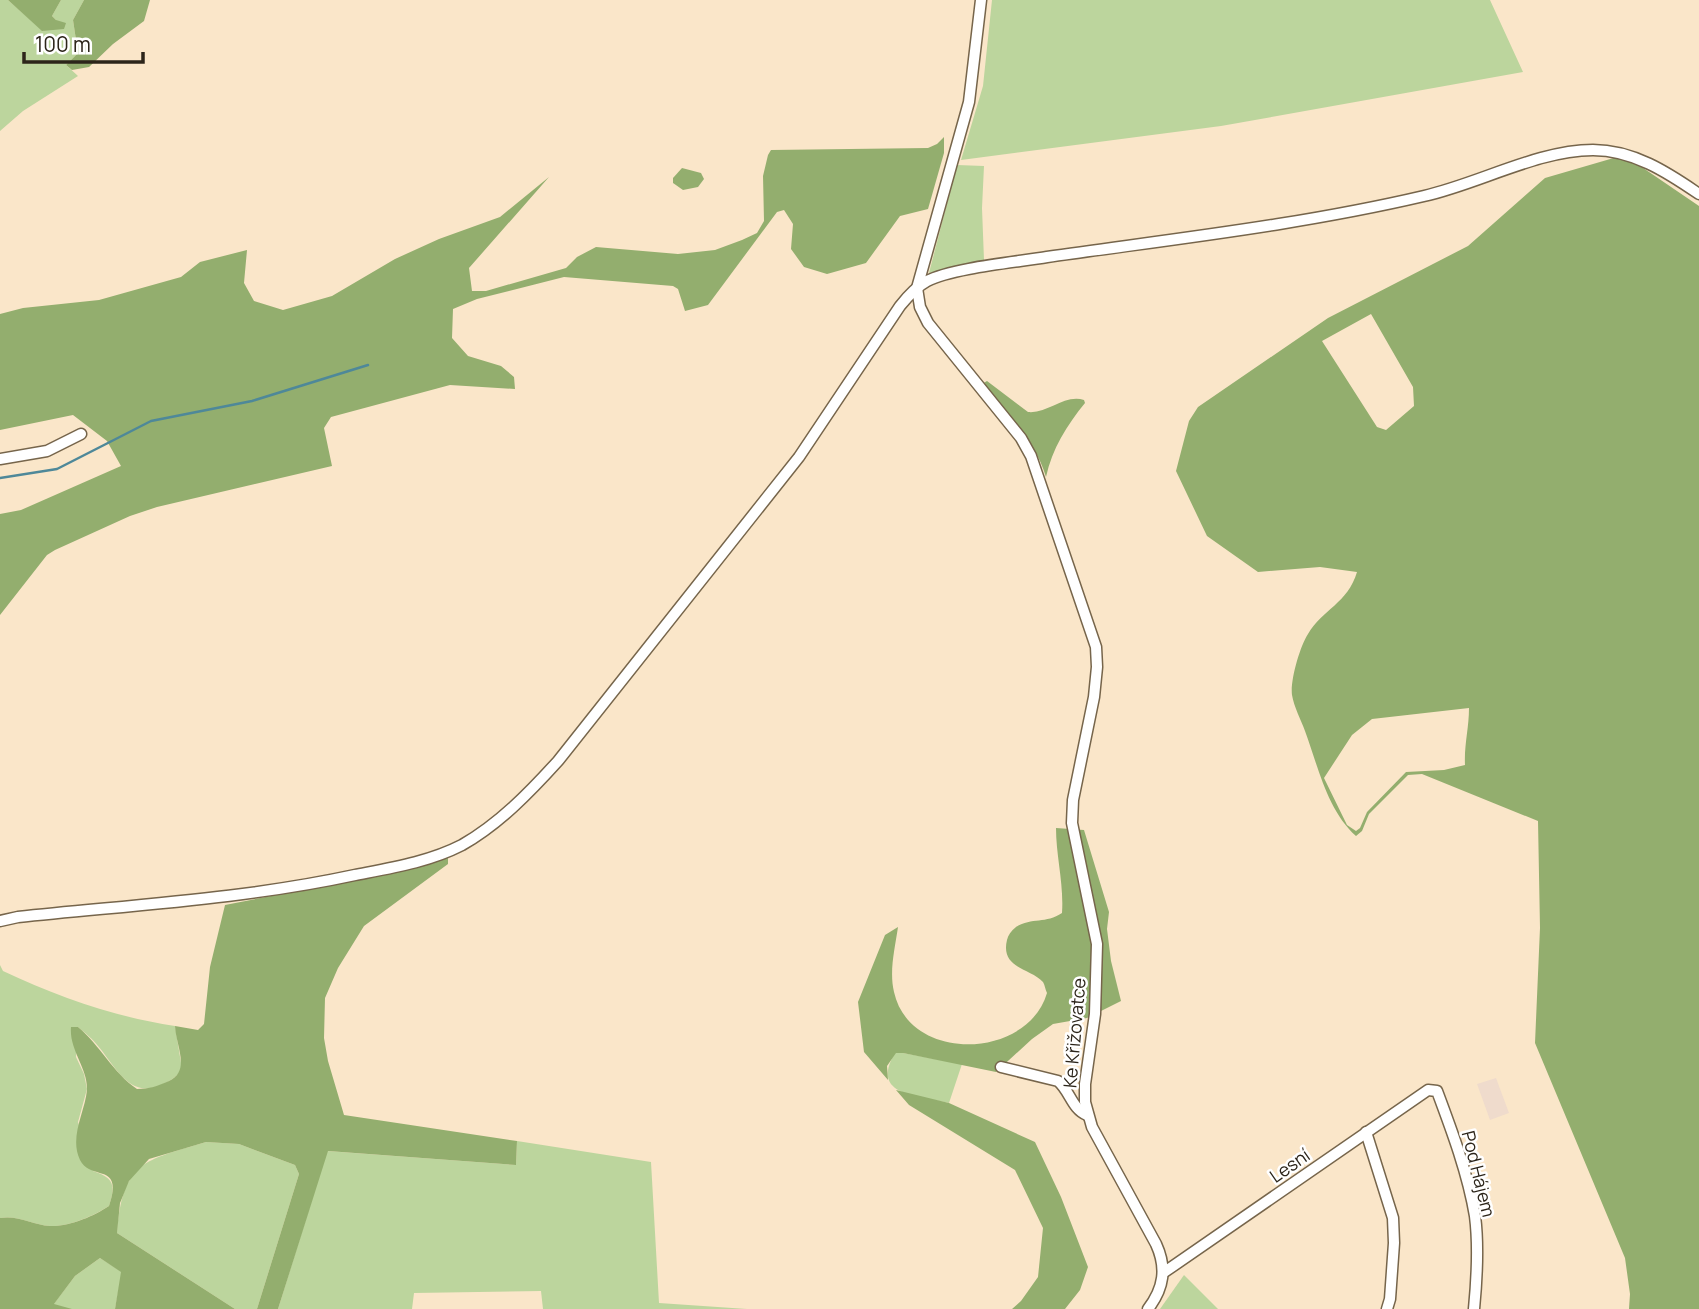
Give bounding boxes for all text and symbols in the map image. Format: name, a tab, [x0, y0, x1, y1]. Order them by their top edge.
scale bar	[24, 21, 144, 65]
text: 100 m	[35, 30, 91, 58]
street label: Ke Křižovatce	[1057, 977, 1091, 1089]
street label: Pod Hájem	[1457, 1128, 1501, 1219]
street label: Lesní	[1264, 1143, 1314, 1188]

